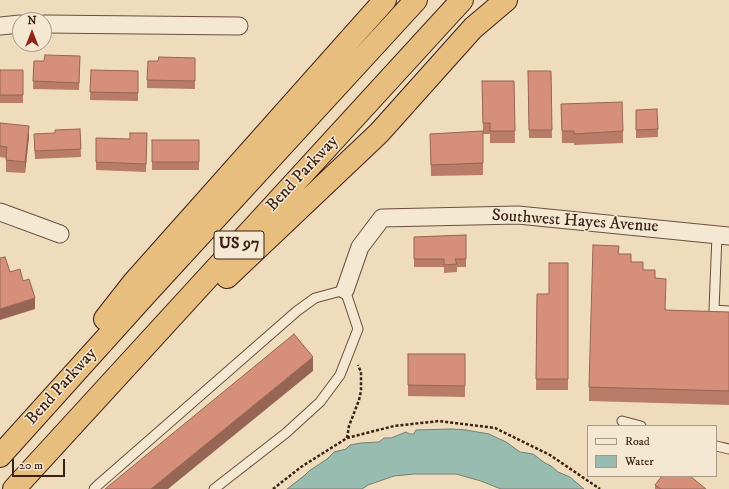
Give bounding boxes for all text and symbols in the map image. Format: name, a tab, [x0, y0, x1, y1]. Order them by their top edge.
north arrow	[12, 12, 52, 52]
text: N	[27, 14, 37, 28]
street label: Bend Parkway	[263, 132, 343, 216]
street label: Southwest Hayes Avenue	[491, 206, 659, 238]
road number: US 97	[214, 231, 264, 259]
street label: Bend Parkway	[22, 344, 102, 430]
legend	[587, 425, 717, 477]
text: Road	[625, 434, 650, 449]
scale bar	[14, 451, 67, 477]
text: Water	[625, 454, 654, 469]
text: 20 m	[19, 458, 43, 473]

